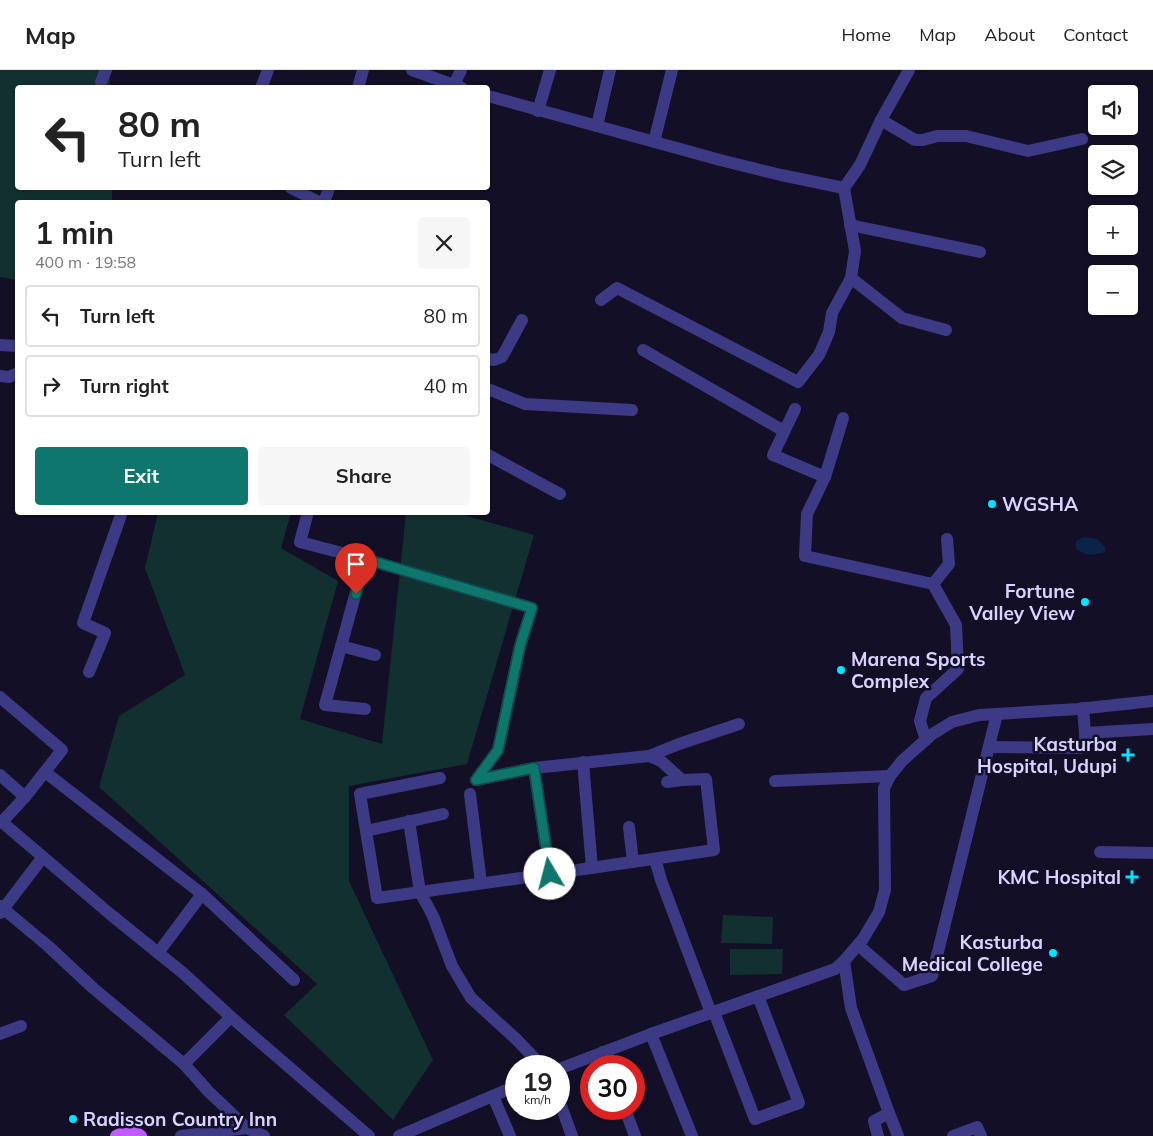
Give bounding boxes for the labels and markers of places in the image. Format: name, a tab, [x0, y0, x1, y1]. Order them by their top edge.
place label: WGSHA	[1002, 492, 1079, 516]
marker: WGSHA	[986, 498, 998, 510]
pin	[335, 543, 377, 594]
place label: Fortune Valley View	[968, 579, 1075, 625]
marker: Fortune Valley View	[1079, 596, 1091, 608]
place label: Marena Sports Complex	[851, 647, 985, 693]
marker: Marena Sports Complex	[835, 664, 847, 676]
place label: Kasturba Hospital, Udupi	[977, 732, 1117, 778]
marker: Kasturba Hospital, Udupi	[1121, 748, 1135, 762]
place label: KMC Hospital	[997, 865, 1121, 889]
marker: KMC Hospital	[1125, 870, 1139, 884]
place label: Kasturba Medical College	[902, 930, 1043, 976]
marker: Kasturba Medical College	[1047, 947, 1059, 959]
place label: Radisson Country Inn	[83, 1107, 277, 1131]
marker: Radisson Country Inn	[67, 1113, 79, 1125]

